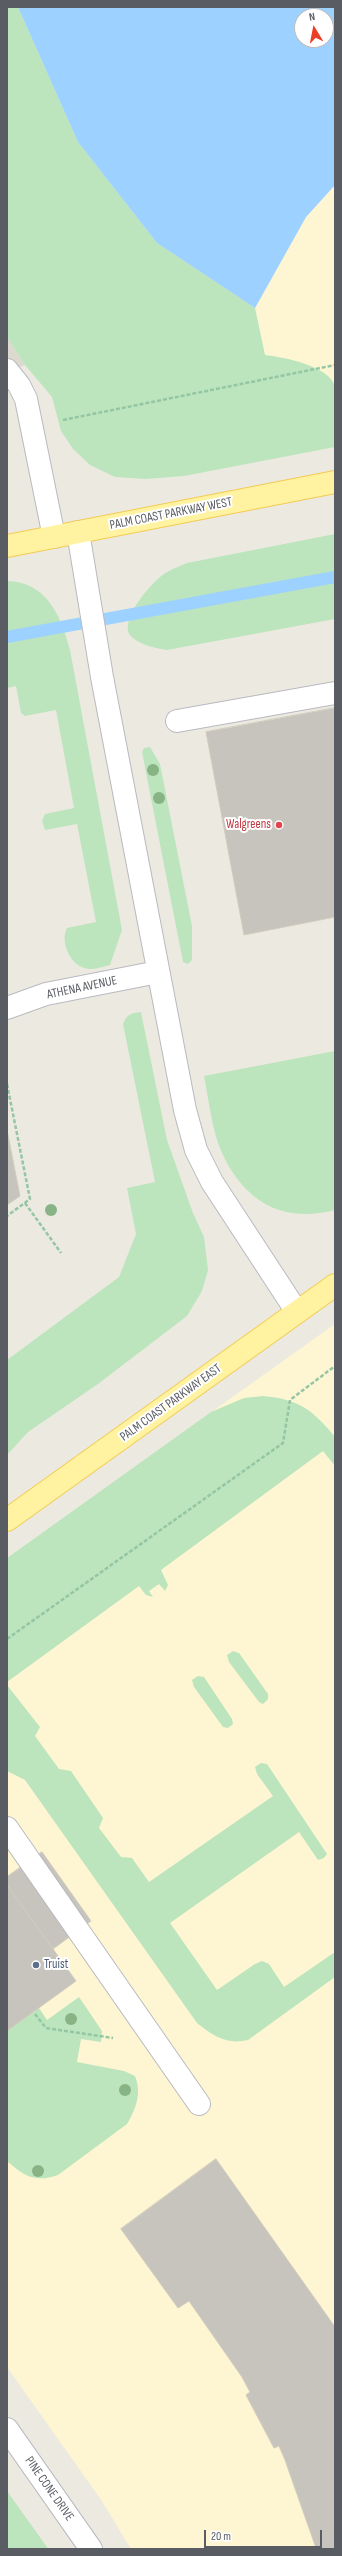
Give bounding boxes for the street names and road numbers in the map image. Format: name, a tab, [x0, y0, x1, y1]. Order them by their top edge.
street label: PALM COAST PARKWAY WEST	[108, 494, 234, 534]
street label: ATHENA AVENUE	[45, 973, 119, 1003]
street label: PALM COAST PARKWAY EAST	[117, 1361, 225, 1445]
street label: PINE CONE DRIVE	[21, 2454, 77, 2524]

